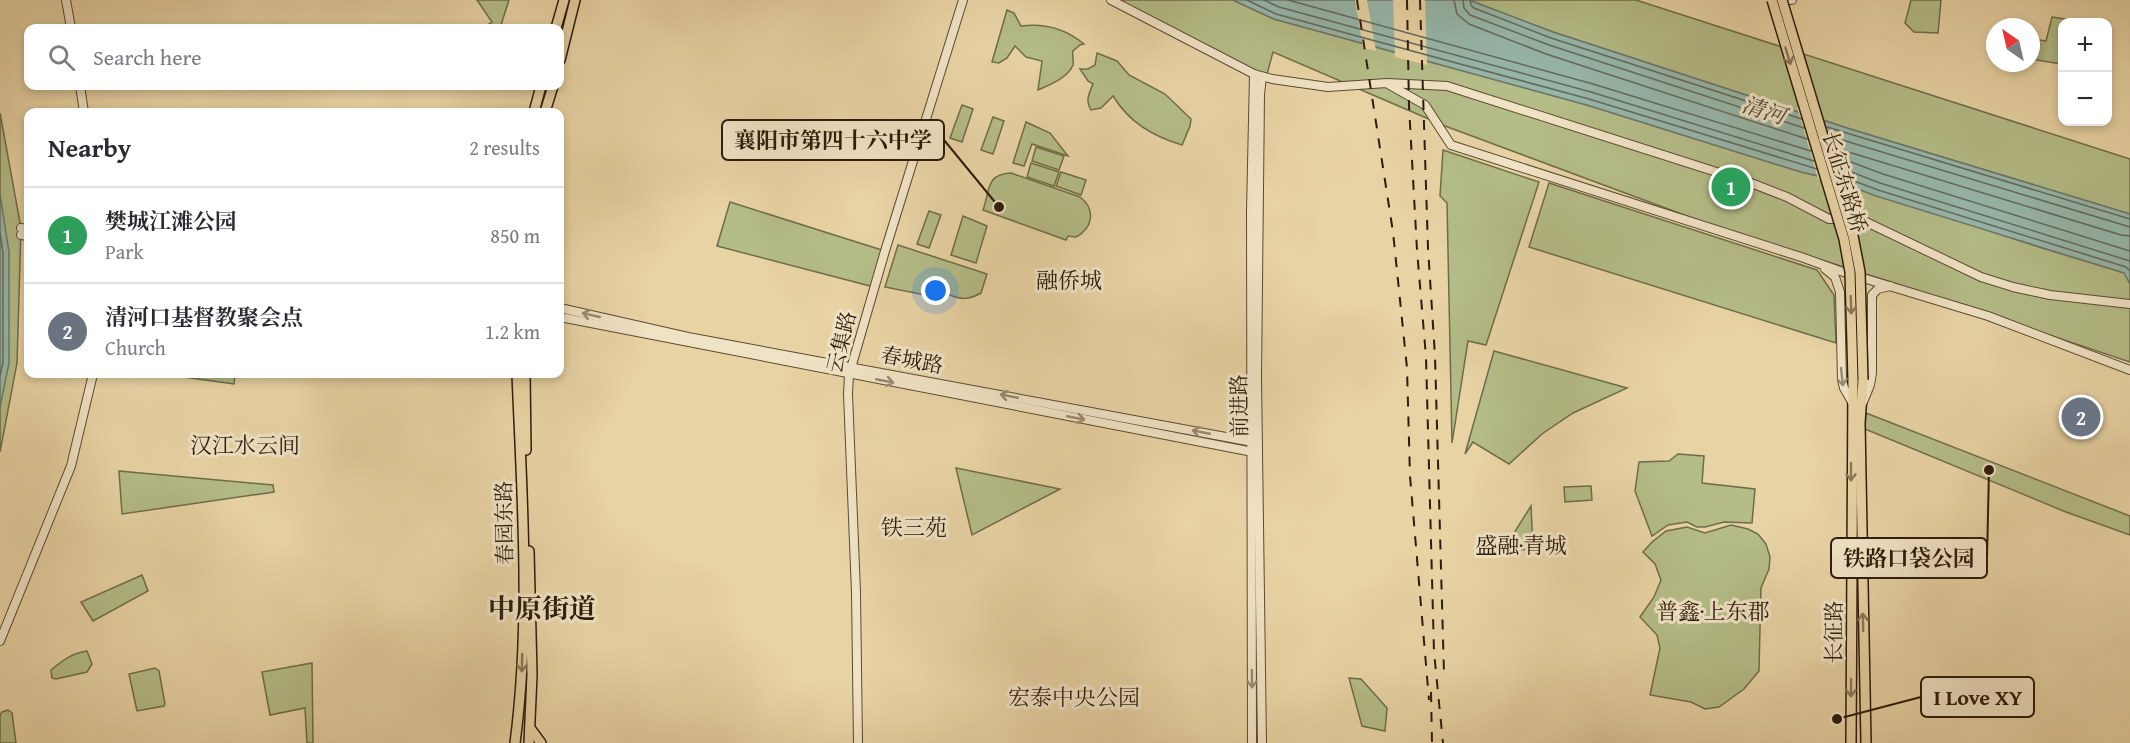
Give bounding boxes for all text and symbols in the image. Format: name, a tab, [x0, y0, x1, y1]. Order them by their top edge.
north arrow	[1986, 18, 2040, 72]
map controls	[2058, 18, 2112, 126]
button: +	[2058, 18, 2112, 72]
search box	[24, 24, 564, 90]
icon: search	[45, 41, 78, 74]
text: Search here	[93, 41, 202, 73]
one-way arrow	[1783, 46, 1794, 65]
button: −	[2058, 72, 2112, 126]
water label: 清河	[1738, 88, 1794, 133]
callout: 襄阳市第四十六中学	[722, 120, 944, 160]
text: 襄阳市第四十六中学	[734, 124, 932, 156]
street label: 长征东路桥	[1815, 127, 1875, 237]
text: Nearby	[48, 128, 131, 167]
text: 2 results	[469, 133, 540, 162]
pin: 1	[1712, 164, 1750, 210]
text: 樊城江滩公园	[105, 205, 237, 237]
text: 1	[62, 221, 73, 250]
text: 850 m	[490, 221, 540, 250]
text: Park	[105, 237, 144, 266]
district label: 融侨城	[1036, 264, 1102, 296]
your location	[921, 276, 950, 305]
one-way arrow	[1846, 295, 1857, 315]
text: 清河口基督教聚会点	[105, 301, 303, 333]
street label: 云集路	[818, 308, 864, 376]
one-way arrow	[582, 309, 601, 320]
text: 2	[62, 317, 73, 346]
text: 1.2 km	[485, 317, 540, 346]
text: Church	[105, 333, 166, 362]
street label: 春城路	[878, 339, 946, 381]
one-way arrow	[1837, 366, 1848, 386]
street label: 前进路	[1223, 374, 1255, 438]
one-way arrow	[874, 376, 894, 387]
one-way arrow	[1000, 390, 1019, 401]
pin: 2	[2062, 394, 2100, 440]
one-way arrow	[1066, 413, 1086, 424]
one-way arrow	[1191, 426, 1211, 437]
district label: 汉江水云间	[190, 429, 300, 461]
one-way arrow	[1845, 462, 1857, 482]
street label: 春园东路	[488, 481, 520, 565]
district label: 铁三苑	[881, 511, 947, 543]
district label: 盛融·青城	[1475, 529, 1567, 561]
callout: 铁路口袋公园	[1831, 538, 1987, 578]
text: 铁路口袋公园	[1843, 542, 1975, 574]
district label: 中原街道	[488, 588, 596, 628]
district label: 普鑫·上东郡	[1656, 595, 1770, 627]
street label: 长征路	[1818, 601, 1849, 664]
one-way arrow	[1857, 612, 1869, 632]
one-way arrow	[516, 652, 528, 672]
one-way arrow	[1246, 668, 1258, 688]
callout: I Love XY	[1921, 677, 2034, 717]
one-way arrow	[1845, 678, 1857, 698]
district label: 宏泰中央公园	[1008, 681, 1140, 713]
text: I Love XY	[1934, 681, 2023, 713]

